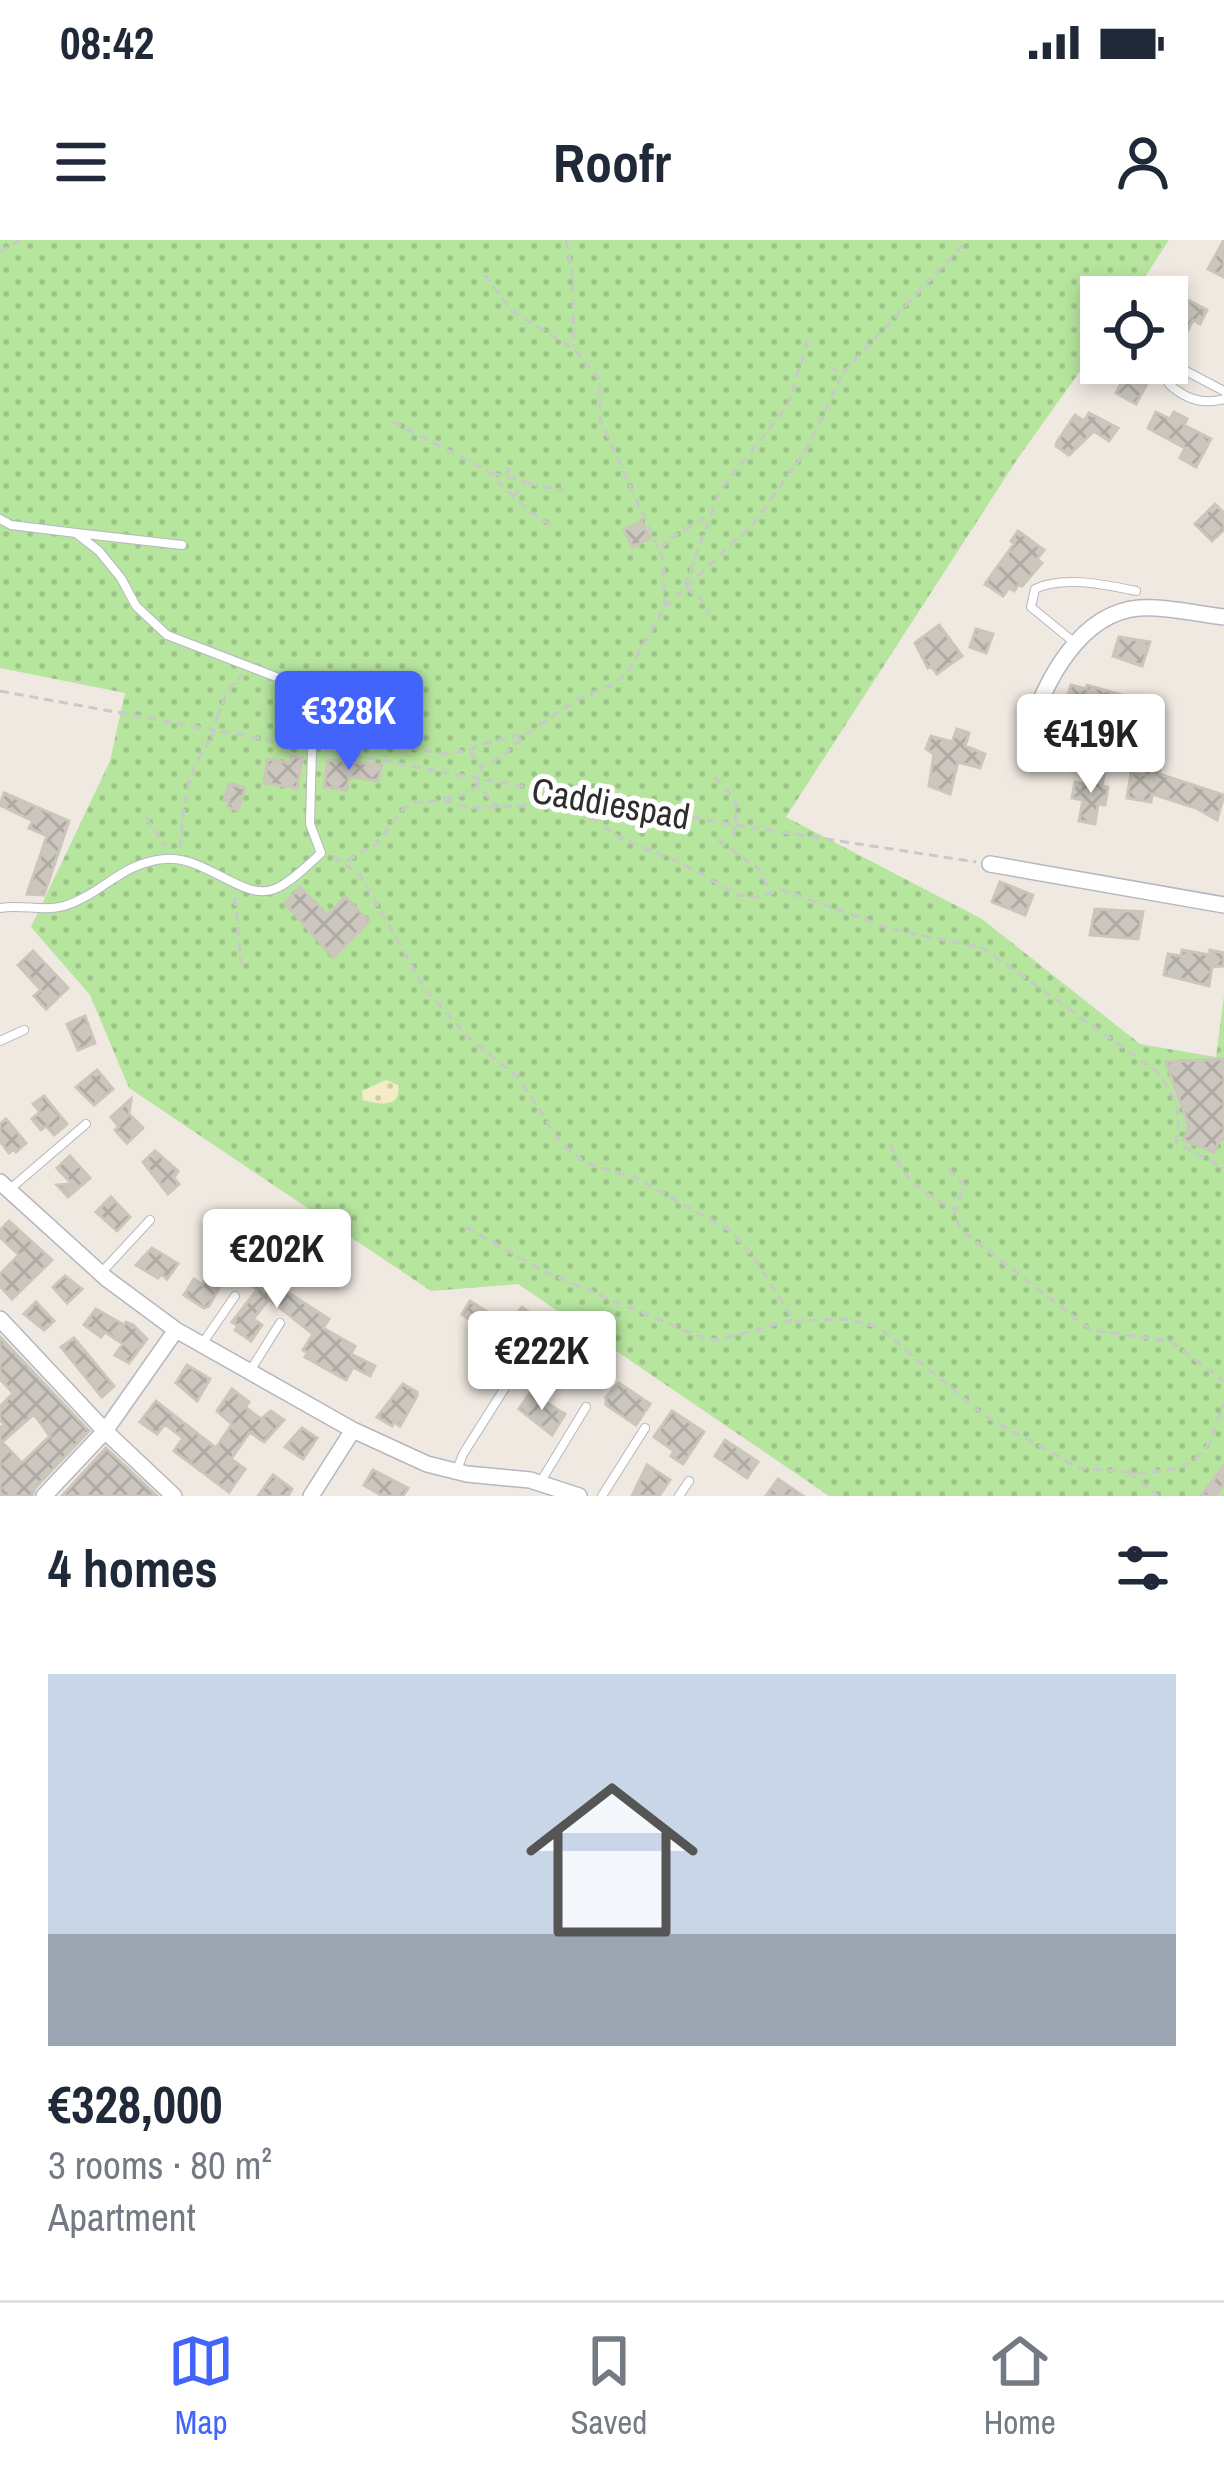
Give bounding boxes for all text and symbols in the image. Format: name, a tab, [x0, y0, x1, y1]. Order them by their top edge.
text: 08:42	[60, 12, 154, 73]
text: Roofr	[553, 126, 671, 199]
icon: menu	[48, 129, 114, 195]
icon: person	[1110, 129, 1176, 195]
map controls	[1080, 276, 1188, 384]
button: locate	[1080, 276, 1188, 384]
pin: €328K	[265, 671, 433, 773]
text: €328K	[302, 684, 396, 736]
pin: €419K	[1007, 694, 1175, 796]
text: €419K	[1044, 707, 1138, 759]
street label: Caddiespad	[528, 766, 694, 840]
pin: €202K	[193, 1209, 361, 1311]
text: €202K	[230, 1222, 324, 1274]
pin: €222K	[458, 1311, 626, 1413]
text: €222K	[495, 1324, 589, 1376]
text: 4 homes	[48, 1534, 218, 1603]
icon: filters	[1110, 1535, 1176, 1601]
icon: home	[504, 1752, 720, 1968]
text: €328,000	[48, 2070, 222, 2139]
text: 3 rooms · 80 m²	[48, 2139, 272, 2191]
text: Apartment	[48, 2191, 196, 2243]
tab: Map	[168, 2328, 234, 2444]
tab: Saved	[571, 2328, 647, 2444]
tab: Home	[984, 2328, 1056, 2444]

